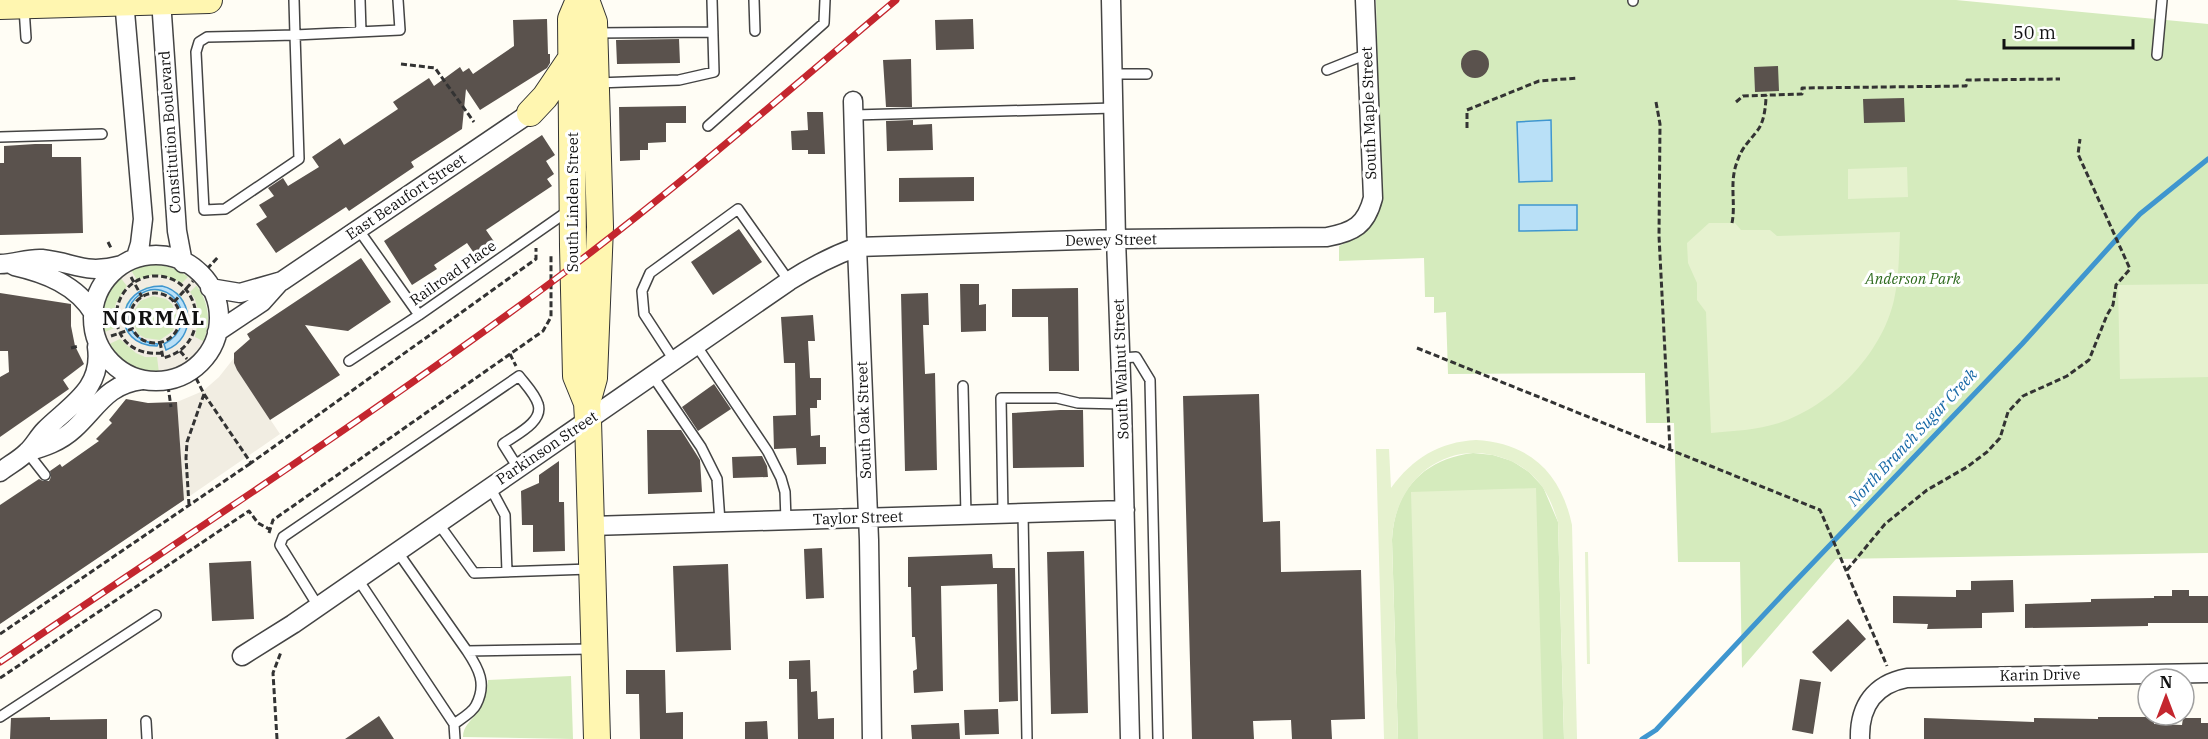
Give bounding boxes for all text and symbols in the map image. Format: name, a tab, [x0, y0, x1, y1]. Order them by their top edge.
scale bar	[2004, 12, 2133, 50]
text: 50 m	[2013, 21, 2056, 44]
street label: South Maple Street	[1357, 46, 1380, 180]
street label: Constitution Boulevard	[154, 50, 185, 214]
street label: South Linden Street	[563, 132, 582, 272]
street label: East Beaufort Street	[342, 149, 469, 244]
street label: Dewey Street	[1065, 229, 1157, 250]
street label: Railroad Place	[406, 236, 500, 309]
park label: Anderson Park	[1864, 269, 1961, 288]
street label: South Walnut Street	[1109, 298, 1132, 440]
district label: NORMAL	[102, 303, 206, 331]
street label: South Oak Street	[852, 361, 875, 479]
water label: North Branch Sugar Creek	[1842, 364, 1981, 511]
street label: Parkinson Street	[492, 407, 601, 488]
street label: Taylor Street	[812, 506, 904, 529]
street label: Karin Drive	[1999, 664, 2081, 685]
north arrow	[2136, 667, 2196, 727]
text: N	[2160, 672, 2172, 692]

